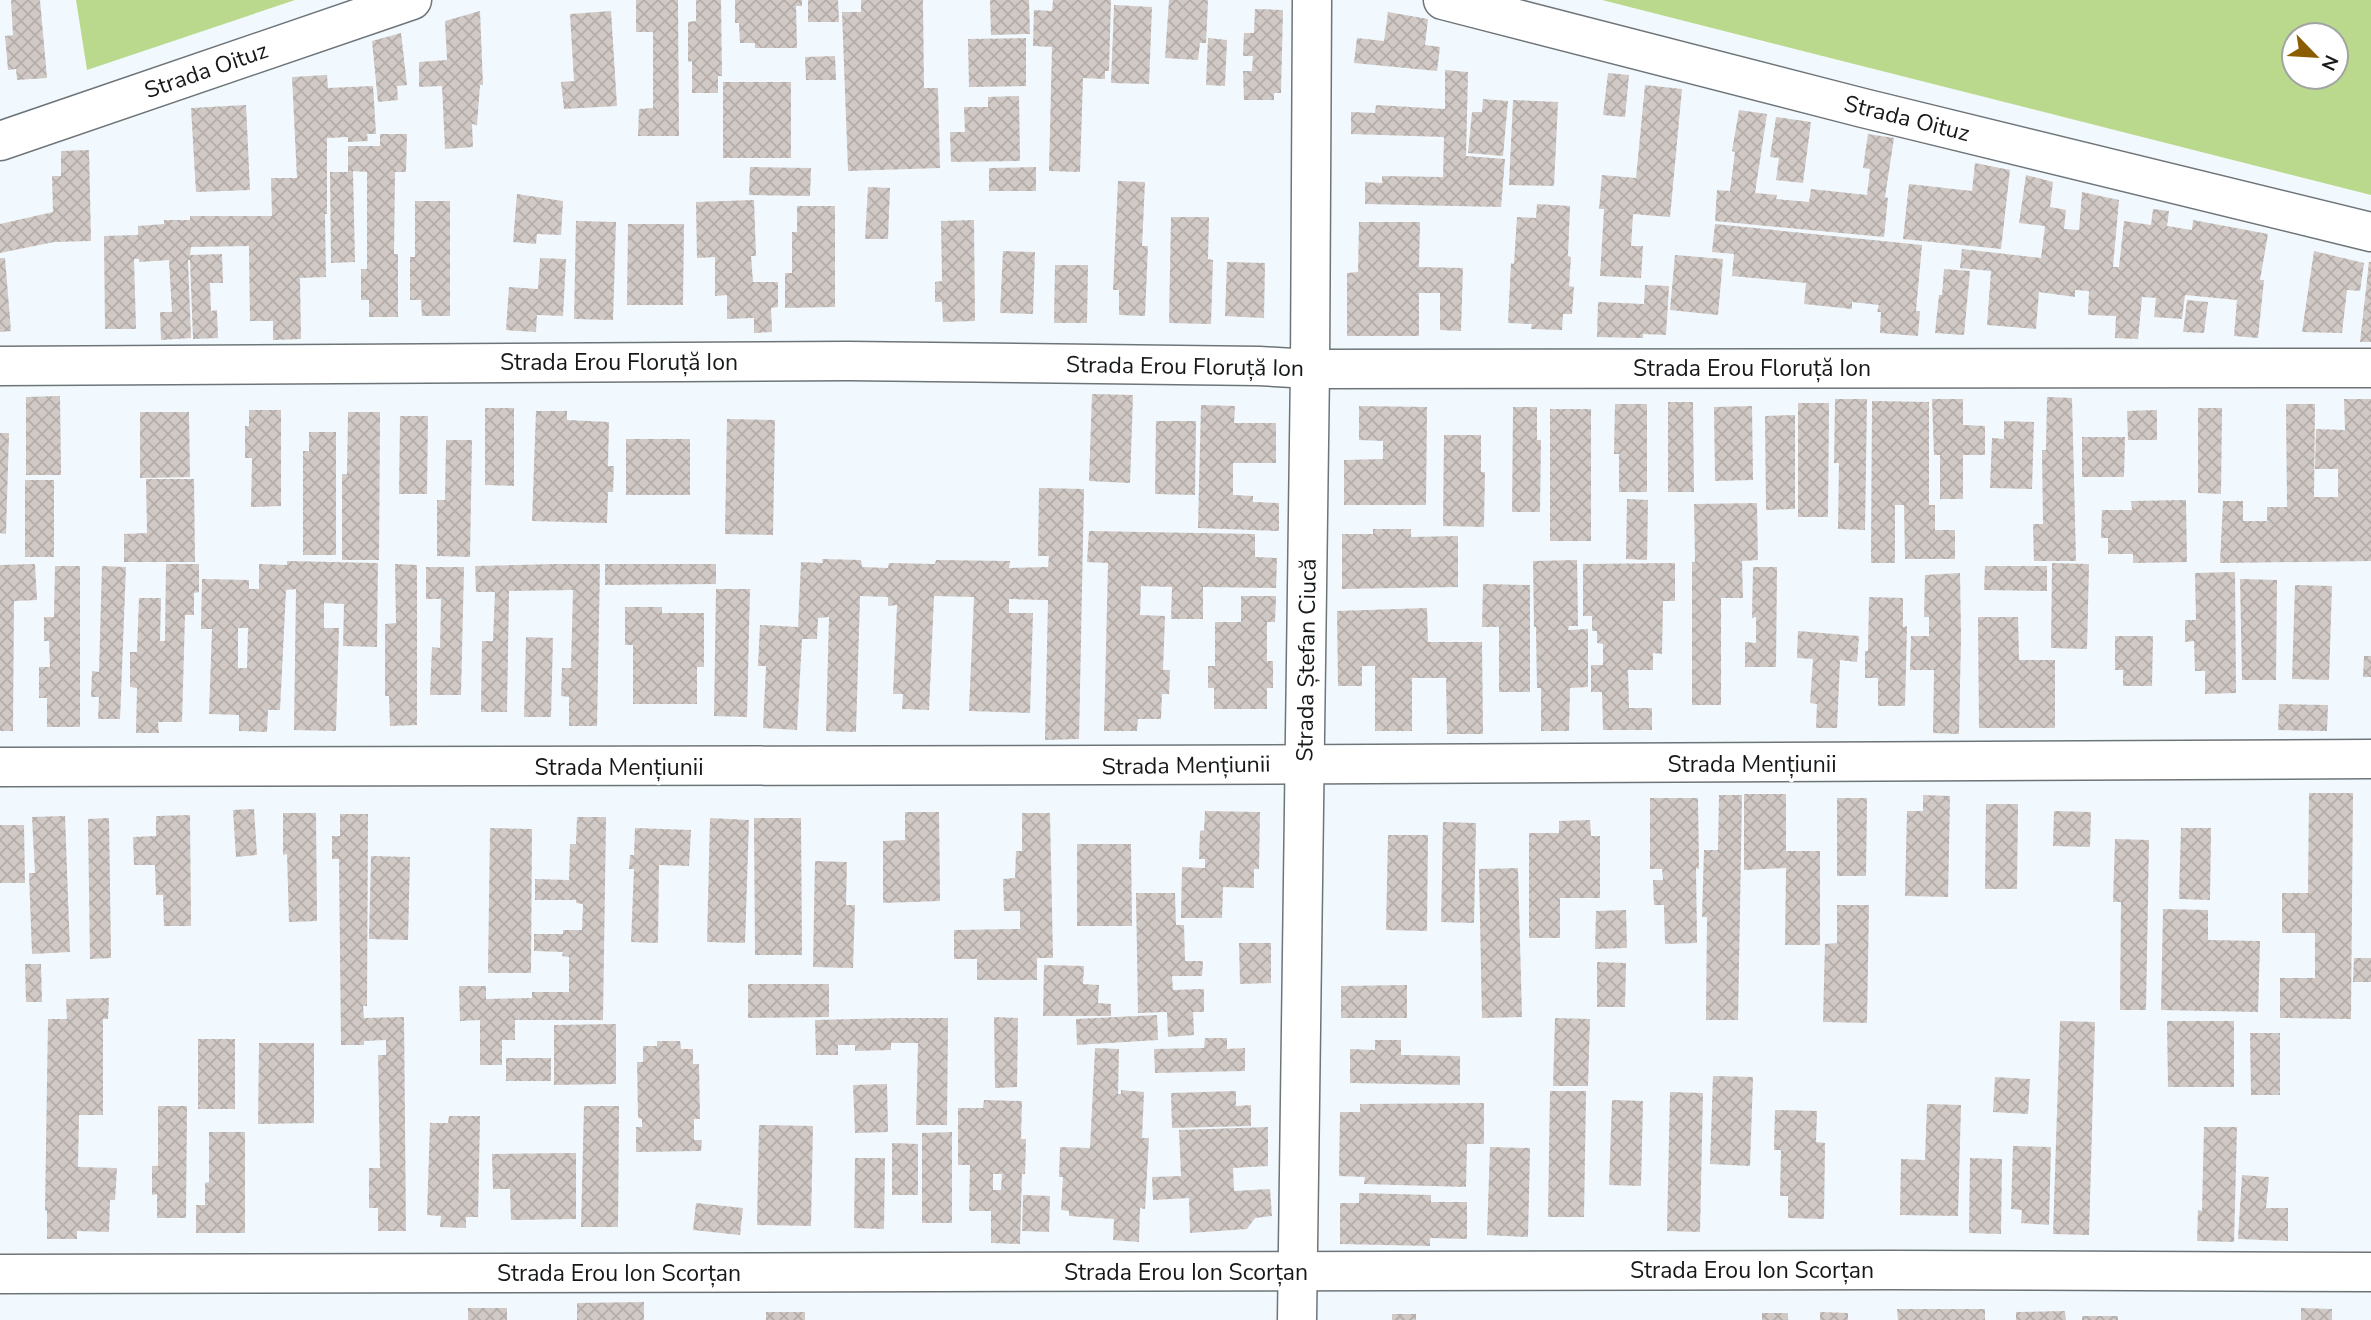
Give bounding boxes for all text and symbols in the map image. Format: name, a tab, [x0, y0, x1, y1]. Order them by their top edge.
north arrow	[2280, 21, 2350, 91]
street label: Strada Oituz	[140, 35, 272, 106]
text: N	[2315, 51, 2344, 75]
street label: Strada Oituz	[1841, 88, 1973, 149]
street label: Strada Erou Floruță Ion	[500, 347, 738, 378]
street label: Strada Erou Floruță Ion	[1066, 349, 1304, 384]
street label: Strada Erou Floruță Ion	[1633, 353, 1871, 384]
street label: Strada Ștefan Ciucă	[1289, 558, 1324, 762]
street label: Strada Mențiunii	[1101, 749, 1271, 782]
street label: Strada Mențiunii	[1668, 749, 1836, 780]
street label: Strada Mențiunii	[535, 752, 703, 783]
street label: Strada Erou Ion Scorțan	[1630, 1255, 1874, 1286]
street label: Strada Erou Ion Scorțan	[1064, 1257, 1308, 1288]
street label: Strada Erou Ion Scorțan	[497, 1258, 741, 1289]

